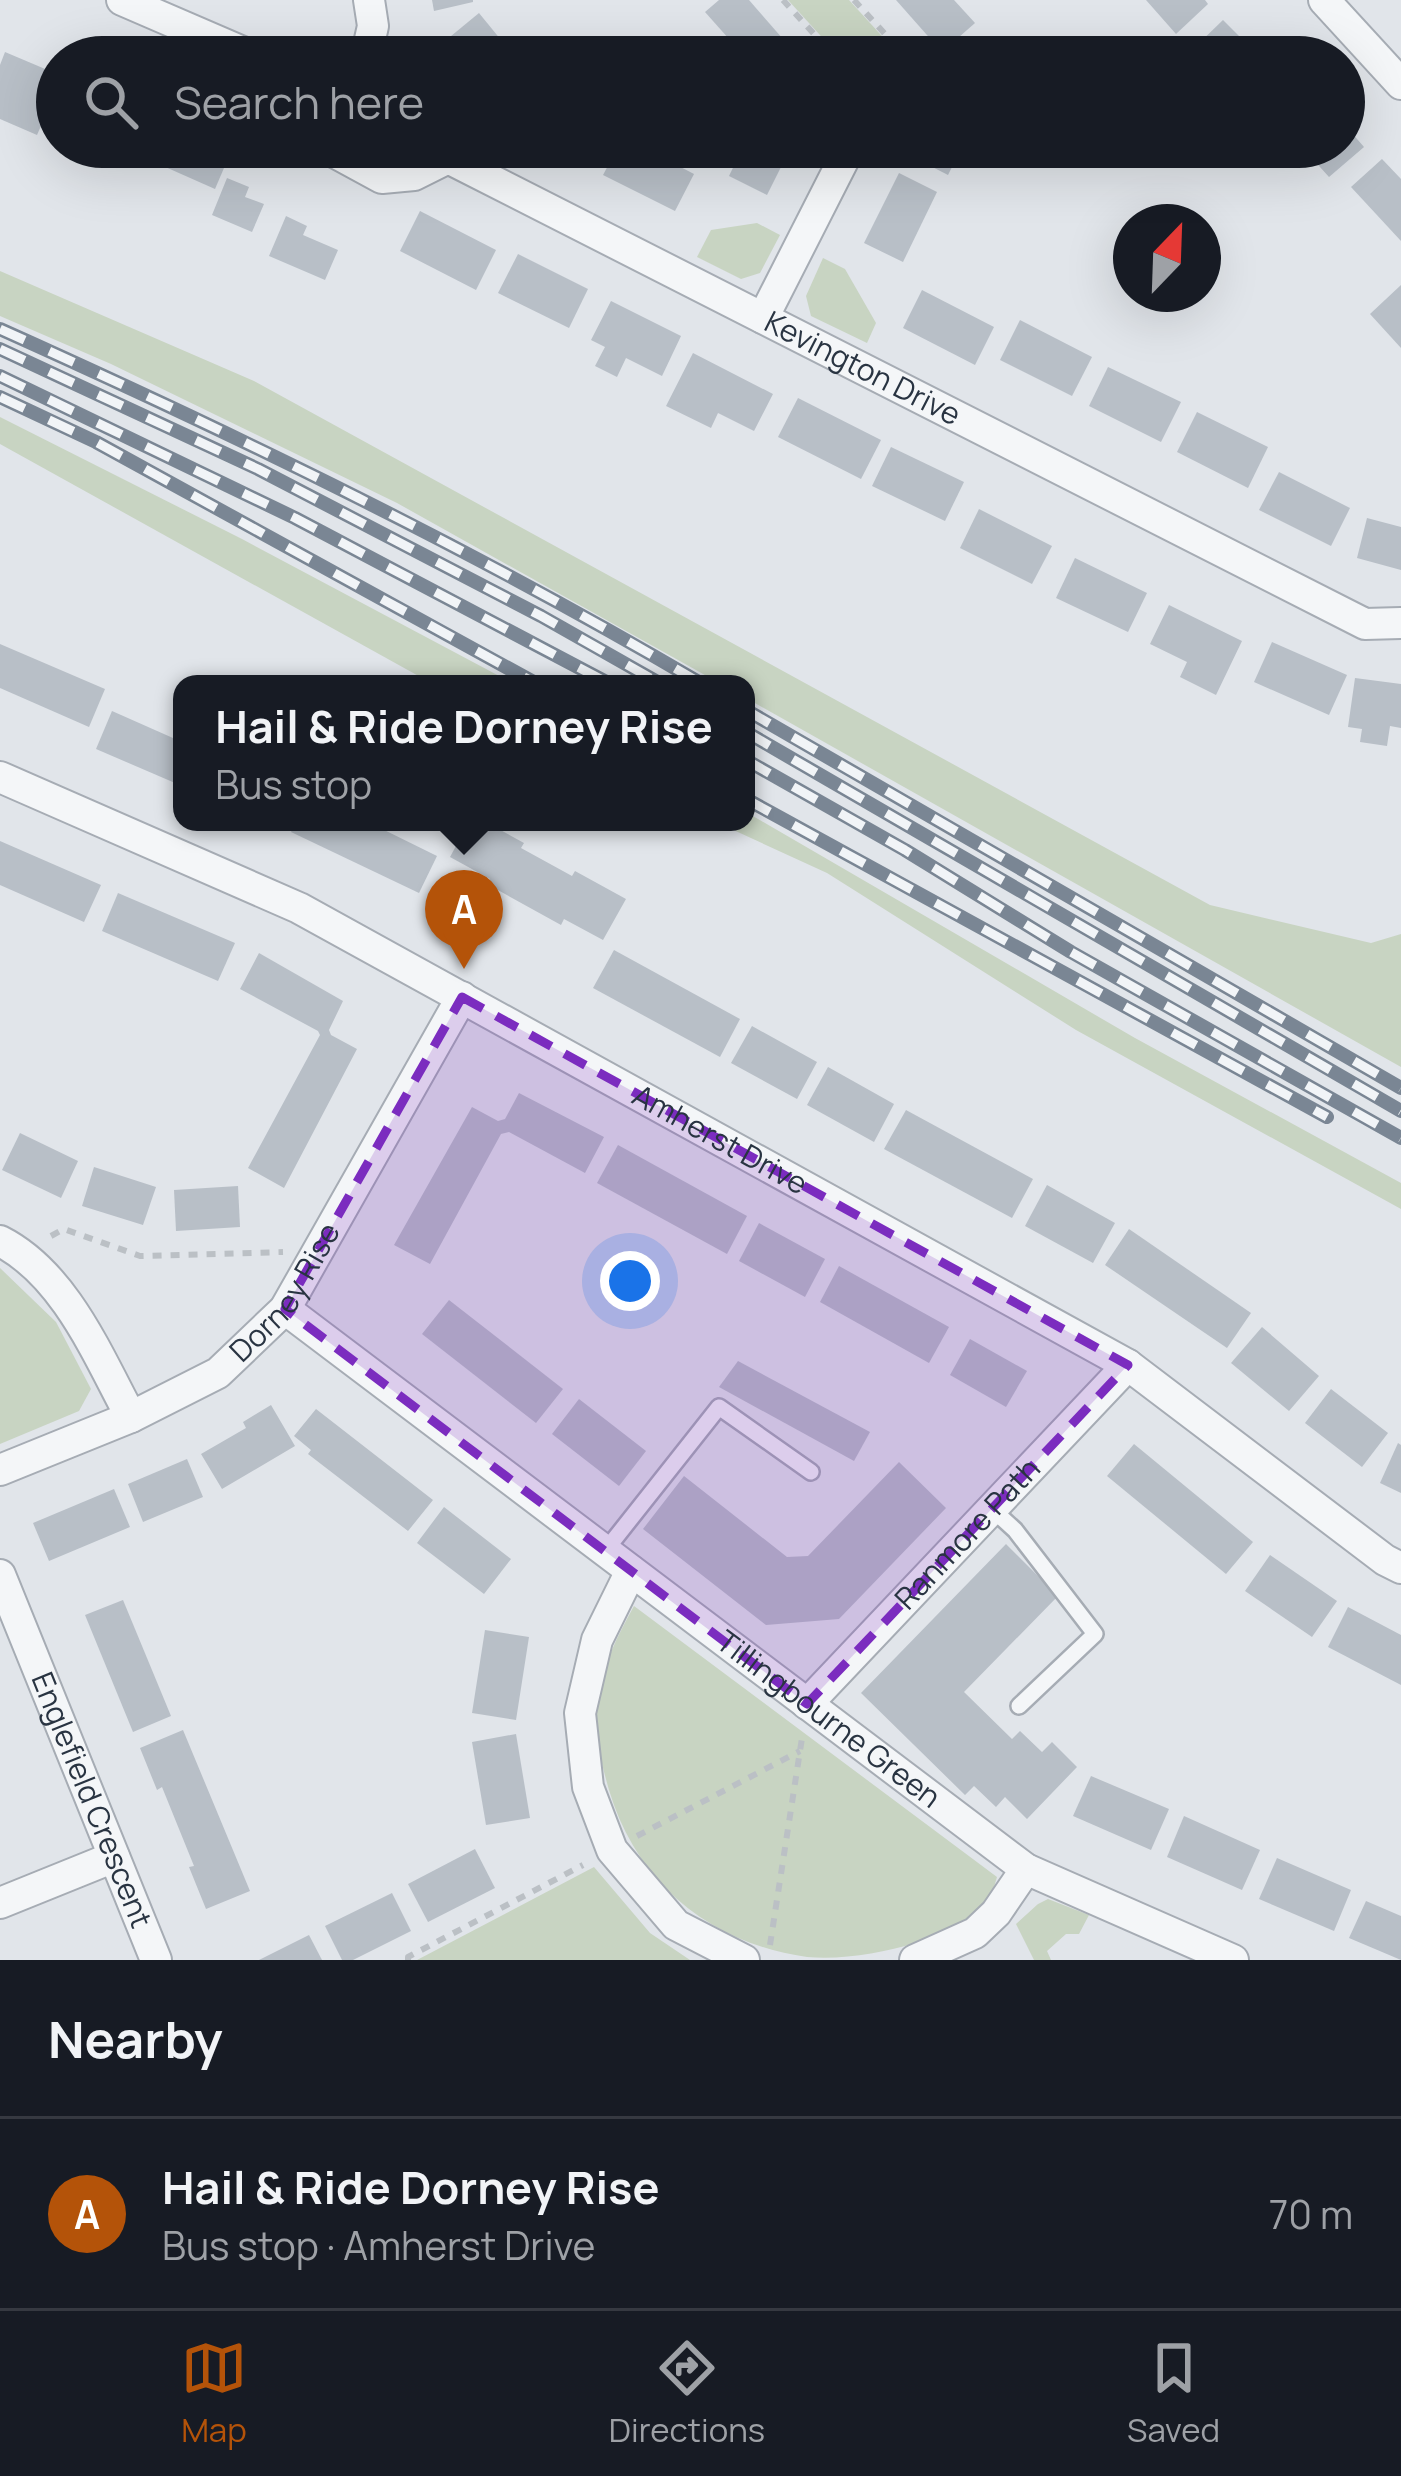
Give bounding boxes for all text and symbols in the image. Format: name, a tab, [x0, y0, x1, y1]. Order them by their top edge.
search box	[36, 36, 1365, 168]
icon: search	[78, 69, 144, 135]
text: Search here	[174, 71, 424, 133]
north arrow	[1113, 204, 1221, 312]
street label: Kevington Drive	[758, 300, 968, 434]
popup	[173, 675, 755, 831]
text: Hail & Ride Dorney Rise	[215, 695, 713, 757]
text: Bus stop	[215, 757, 372, 811]
pin: A	[425, 870, 503, 969]
street label: Amherst Drive	[626, 1074, 815, 1203]
street label: Dorney Rise	[220, 1215, 349, 1370]
your location	[600, 1251, 660, 1311]
street label: Ranmore Path	[885, 1448, 1049, 1618]
street label: Tillingbourne Green	[709, 1620, 950, 1816]
street label: Englefield Crescent	[23, 1666, 163, 1933]
text: Nearby	[48, 2004, 223, 2073]
text: Hail & Ride Dorney Rise	[162, 2156, 660, 2218]
text: A	[74, 2187, 100, 2241]
text: 70 m	[1269, 2187, 1353, 2241]
text: Bus stop · Amherst Drive	[162, 2218, 595, 2272]
tab: Map	[181, 2335, 247, 2452]
tab: Directions	[609, 2335, 765, 2452]
tab: Saved	[1127, 2335, 1220, 2452]

